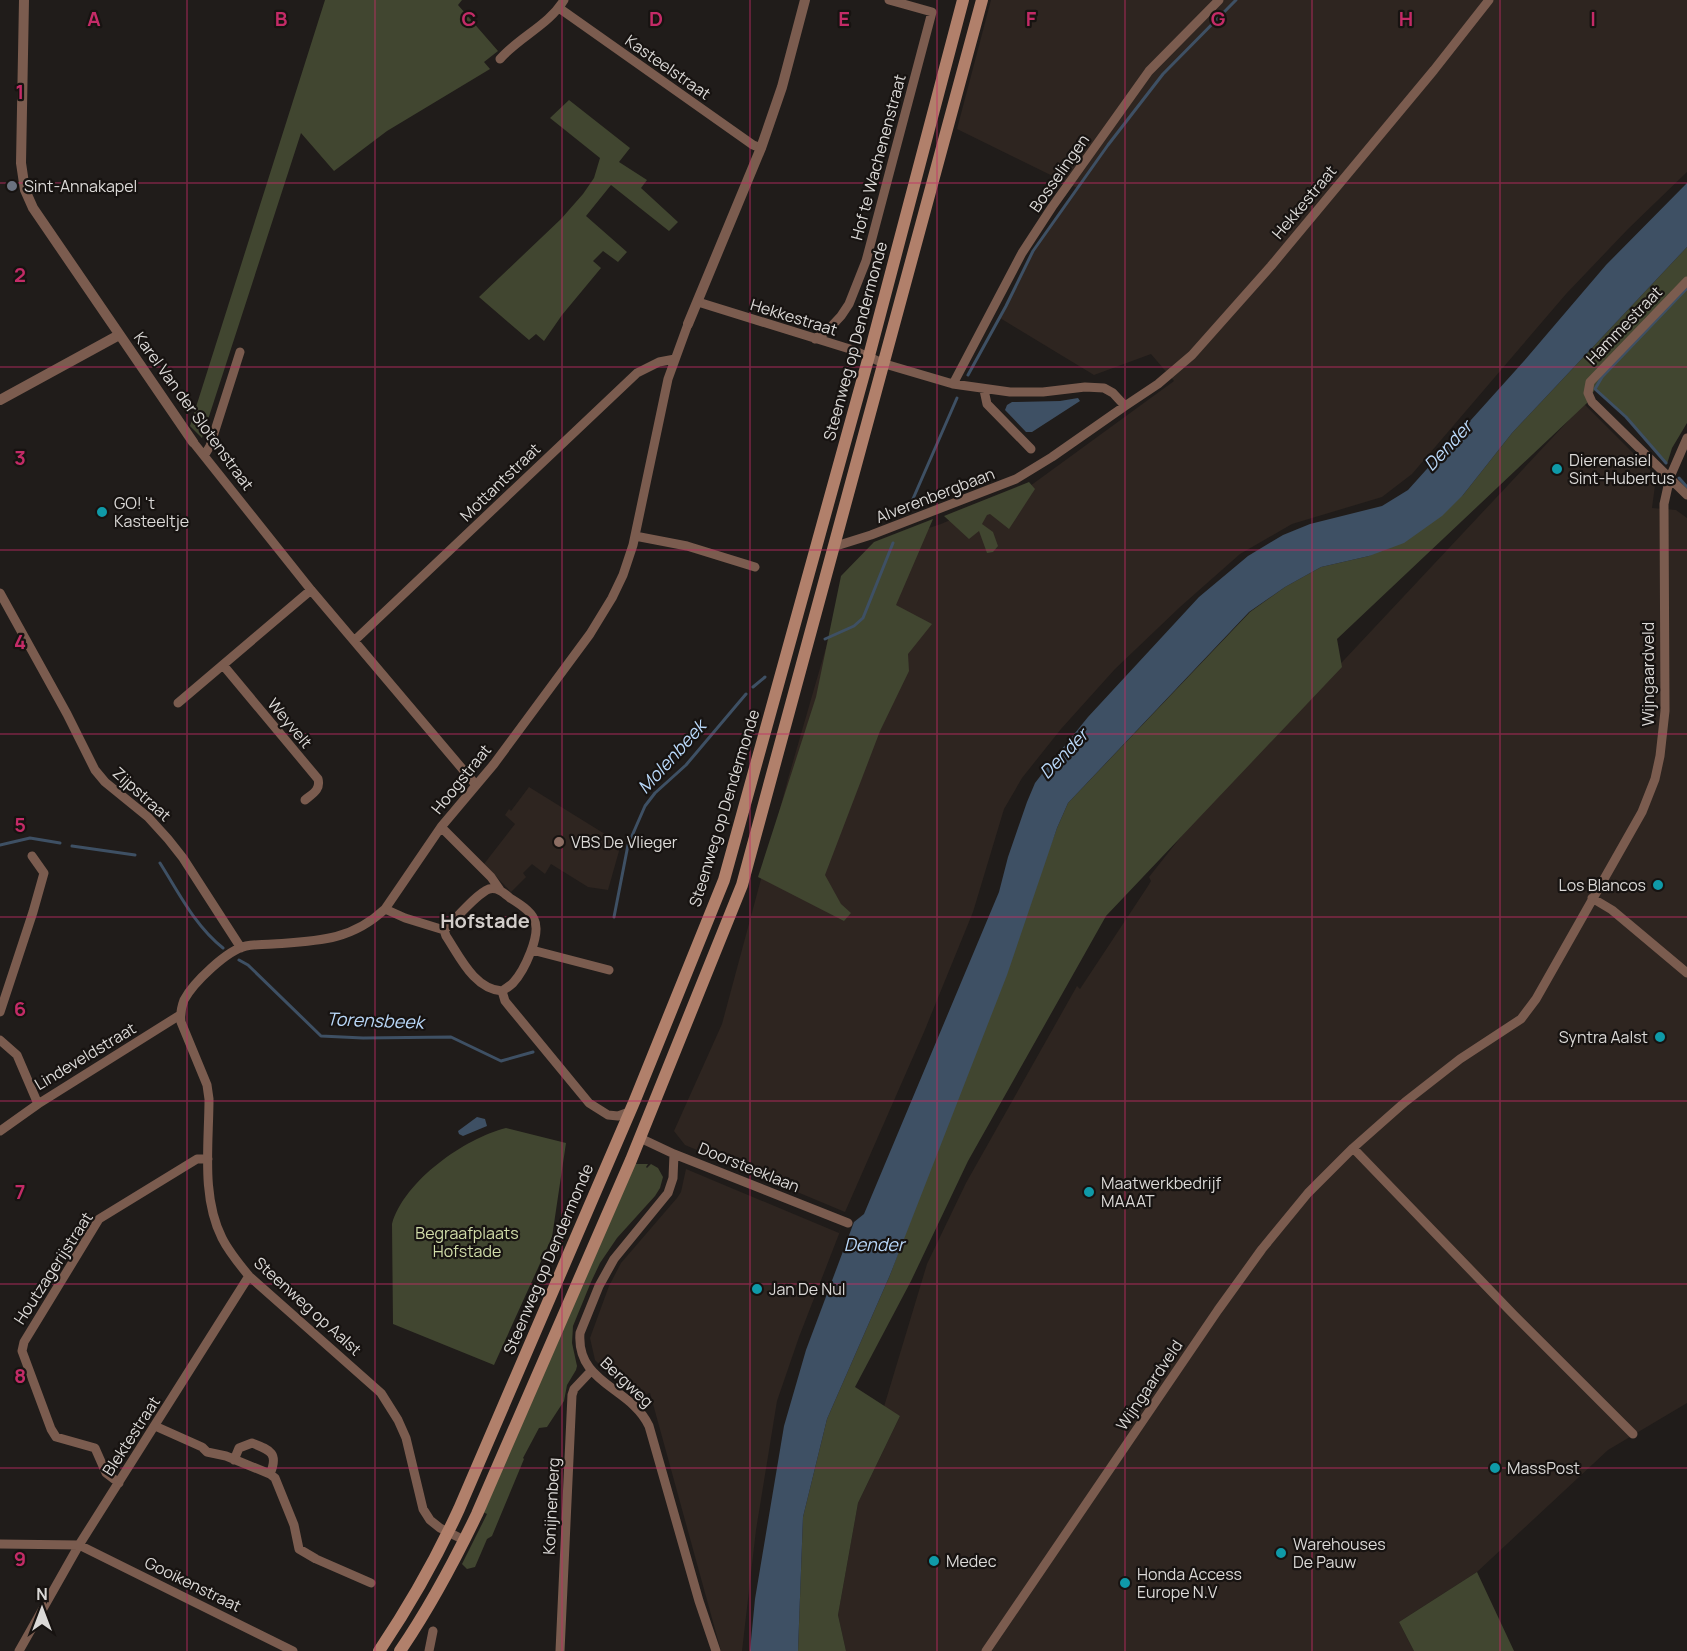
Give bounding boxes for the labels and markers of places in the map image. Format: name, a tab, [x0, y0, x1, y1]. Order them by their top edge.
place label: Sint-Annakapel	[24, 175, 137, 197]
marker: Sint-Annakapel	[5, 179, 19, 193]
place label: Dierenasiel Sint-Hubertus	[1569, 449, 1675, 489]
marker: Dierenasiel Sint-Hubertus	[1550, 462, 1564, 476]
place label: GO! 't Kasteeltje	[114, 492, 189, 532]
marker: GO! 't Kasteeltje	[95, 505, 109, 519]
place label: VBS De Vlieger	[571, 831, 678, 853]
marker: VBS De Vlieger	[552, 835, 566, 849]
place label: Los Blancos	[1559, 874, 1646, 896]
marker: Los Blancos	[1651, 878, 1665, 892]
place label: Syntra Aalst	[1559, 1026, 1648, 1048]
marker: Syntra Aalst	[1653, 1030, 1667, 1044]
place label: Maatwerkbedrijf MAAAT	[1101, 1172, 1221, 1212]
marker: Maatwerkbedrijf MAAAT	[1082, 1185, 1096, 1199]
place label: Jan De Nul	[769, 1278, 846, 1300]
marker: Jan De Nul	[750, 1282, 764, 1296]
place label: MassPost	[1507, 1457, 1580, 1479]
marker: MassPost	[1488, 1461, 1502, 1475]
place label: Warehouses De Pauw	[1293, 1533, 1386, 1573]
marker: Warehouses De Pauw	[1274, 1546, 1288, 1560]
place label: Medec	[946, 1550, 997, 1572]
marker: Medec	[927, 1554, 941, 1568]
place label: Honda Access Europe N.V	[1137, 1563, 1242, 1603]
marker: Honda Access Europe N.V	[1118, 1576, 1132, 1590]

